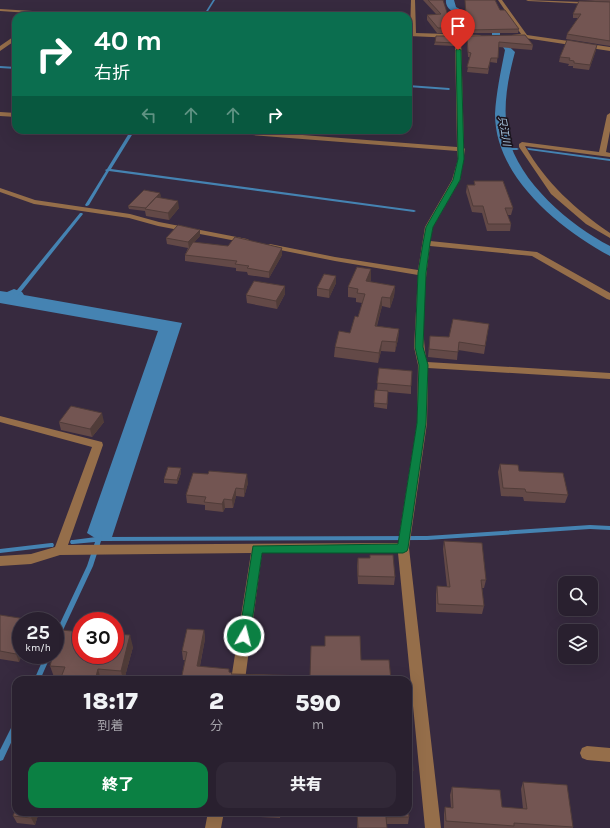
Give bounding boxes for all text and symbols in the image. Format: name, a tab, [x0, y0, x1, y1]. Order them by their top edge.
pin	[441, 9, 475, 50]
icon: arrive	[447, 15, 469, 37]
text: 40 m	[94, 24, 162, 57]
icon: right	[28, 28, 80, 80]
text: 右折	[94, 62, 130, 84]
icon: left	[138, 104, 160, 126]
icon: ahead	[180, 104, 202, 126]
icon: ahead	[222, 104, 244, 126]
icon: right	[264, 104, 286, 126]
water label: 只江川	[495, 115, 513, 148]
map controls	[558, 576, 598, 664]
button: search	[558, 576, 598, 616]
speed limit sign: 30	[72, 612, 124, 664]
position arrow	[223, 615, 265, 657]
text: 25	[26, 621, 50, 644]
button: layers	[558, 624, 598, 664]
text: km/h	[25, 642, 51, 654]
text: 18:17	[83, 687, 138, 715]
text: 2	[209, 687, 224, 715]
text: 590	[295, 689, 341, 717]
text: m	[312, 717, 324, 732]
text: 到着	[97, 718, 123, 733]
text: 分	[210, 718, 223, 733]
button: 終了	[28, 762, 208, 808]
button: 共有	[216, 762, 396, 808]

